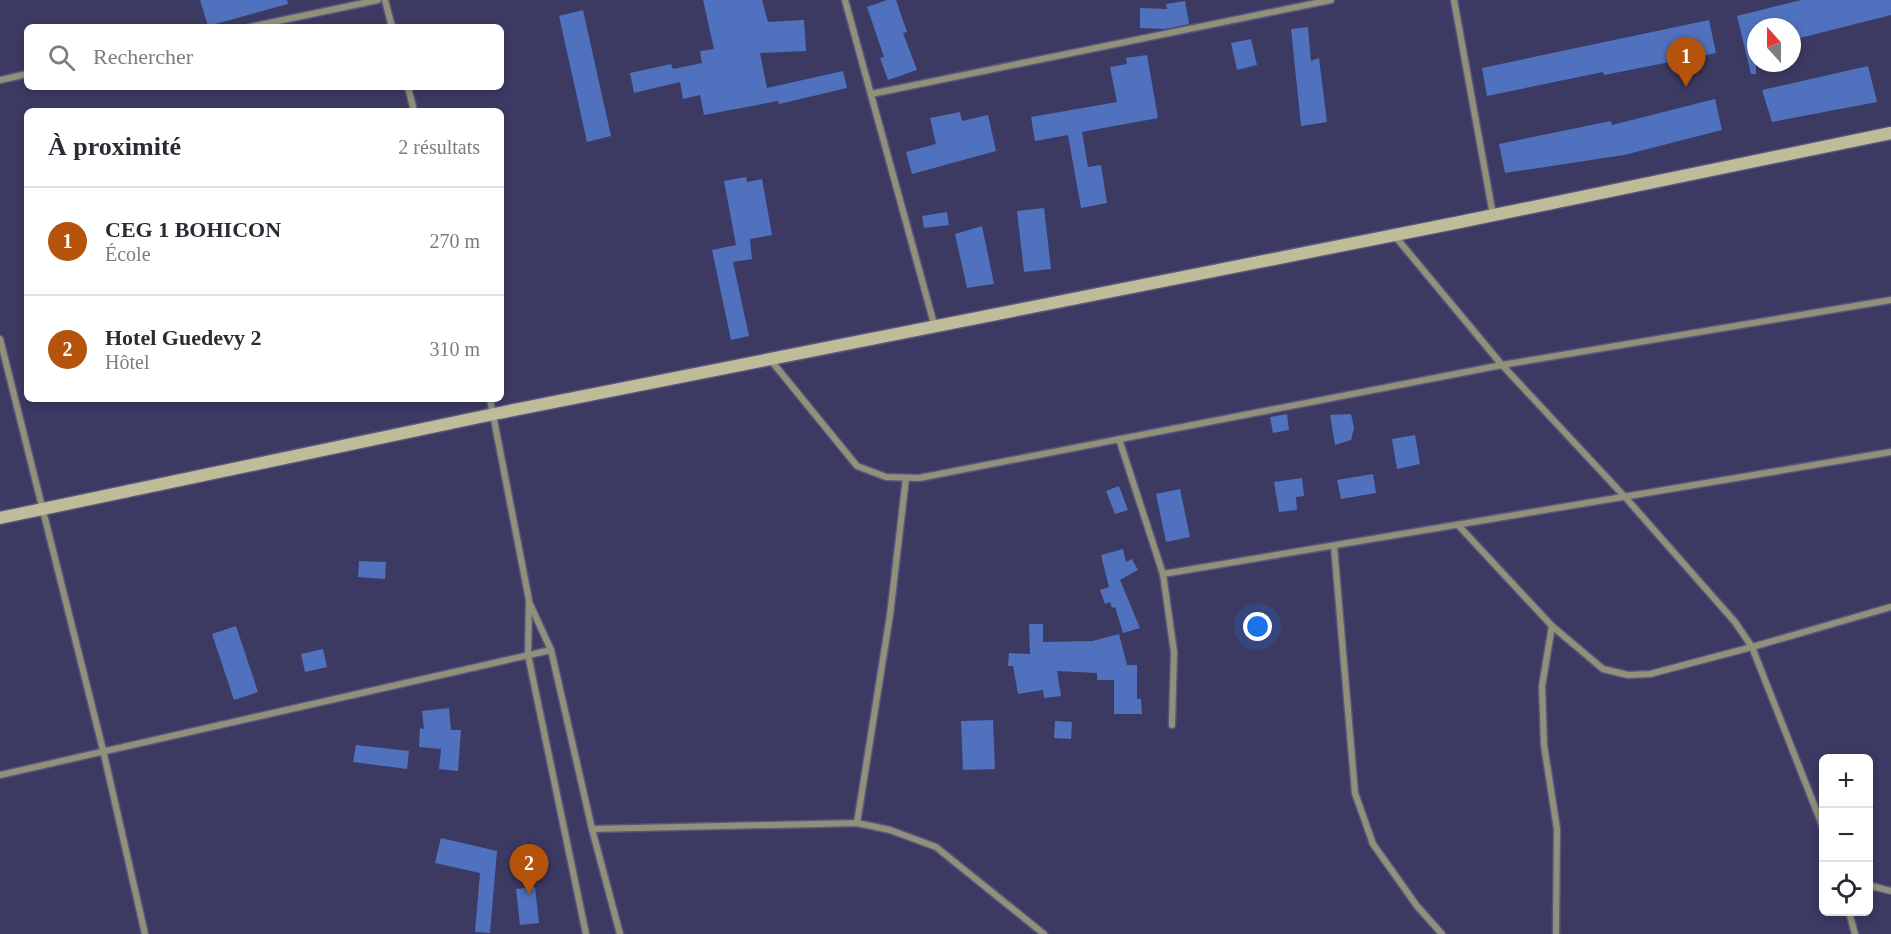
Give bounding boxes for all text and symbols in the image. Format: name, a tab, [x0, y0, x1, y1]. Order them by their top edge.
north arrow	[1747, 18, 1801, 72]
search box	[24, 24, 504, 90]
pin: 1	[1666, 38, 1706, 87]
icon: search	[45, 41, 78, 74]
text: Rechercher	[93, 44, 193, 69]
text: À proximité	[48, 132, 181, 161]
text: 2 résultats	[398, 136, 480, 158]
text: CEG 1 BOHICON	[105, 217, 281, 242]
text: 1	[63, 230, 73, 252]
text: 270 m	[429, 230, 480, 252]
text: École	[105, 243, 151, 265]
text: Hotel Guedevy 2	[105, 325, 261, 350]
text: 2	[63, 338, 73, 360]
text: 310 m	[429, 338, 480, 360]
text: Hôtel	[105, 351, 149, 373]
your location	[1243, 612, 1272, 641]
map controls	[1819, 754, 1873, 916]
button: +	[1819, 754, 1873, 808]
button: −	[1819, 808, 1873, 862]
pin: 2	[510, 844, 548, 894]
button: locate	[1819, 862, 1873, 916]

